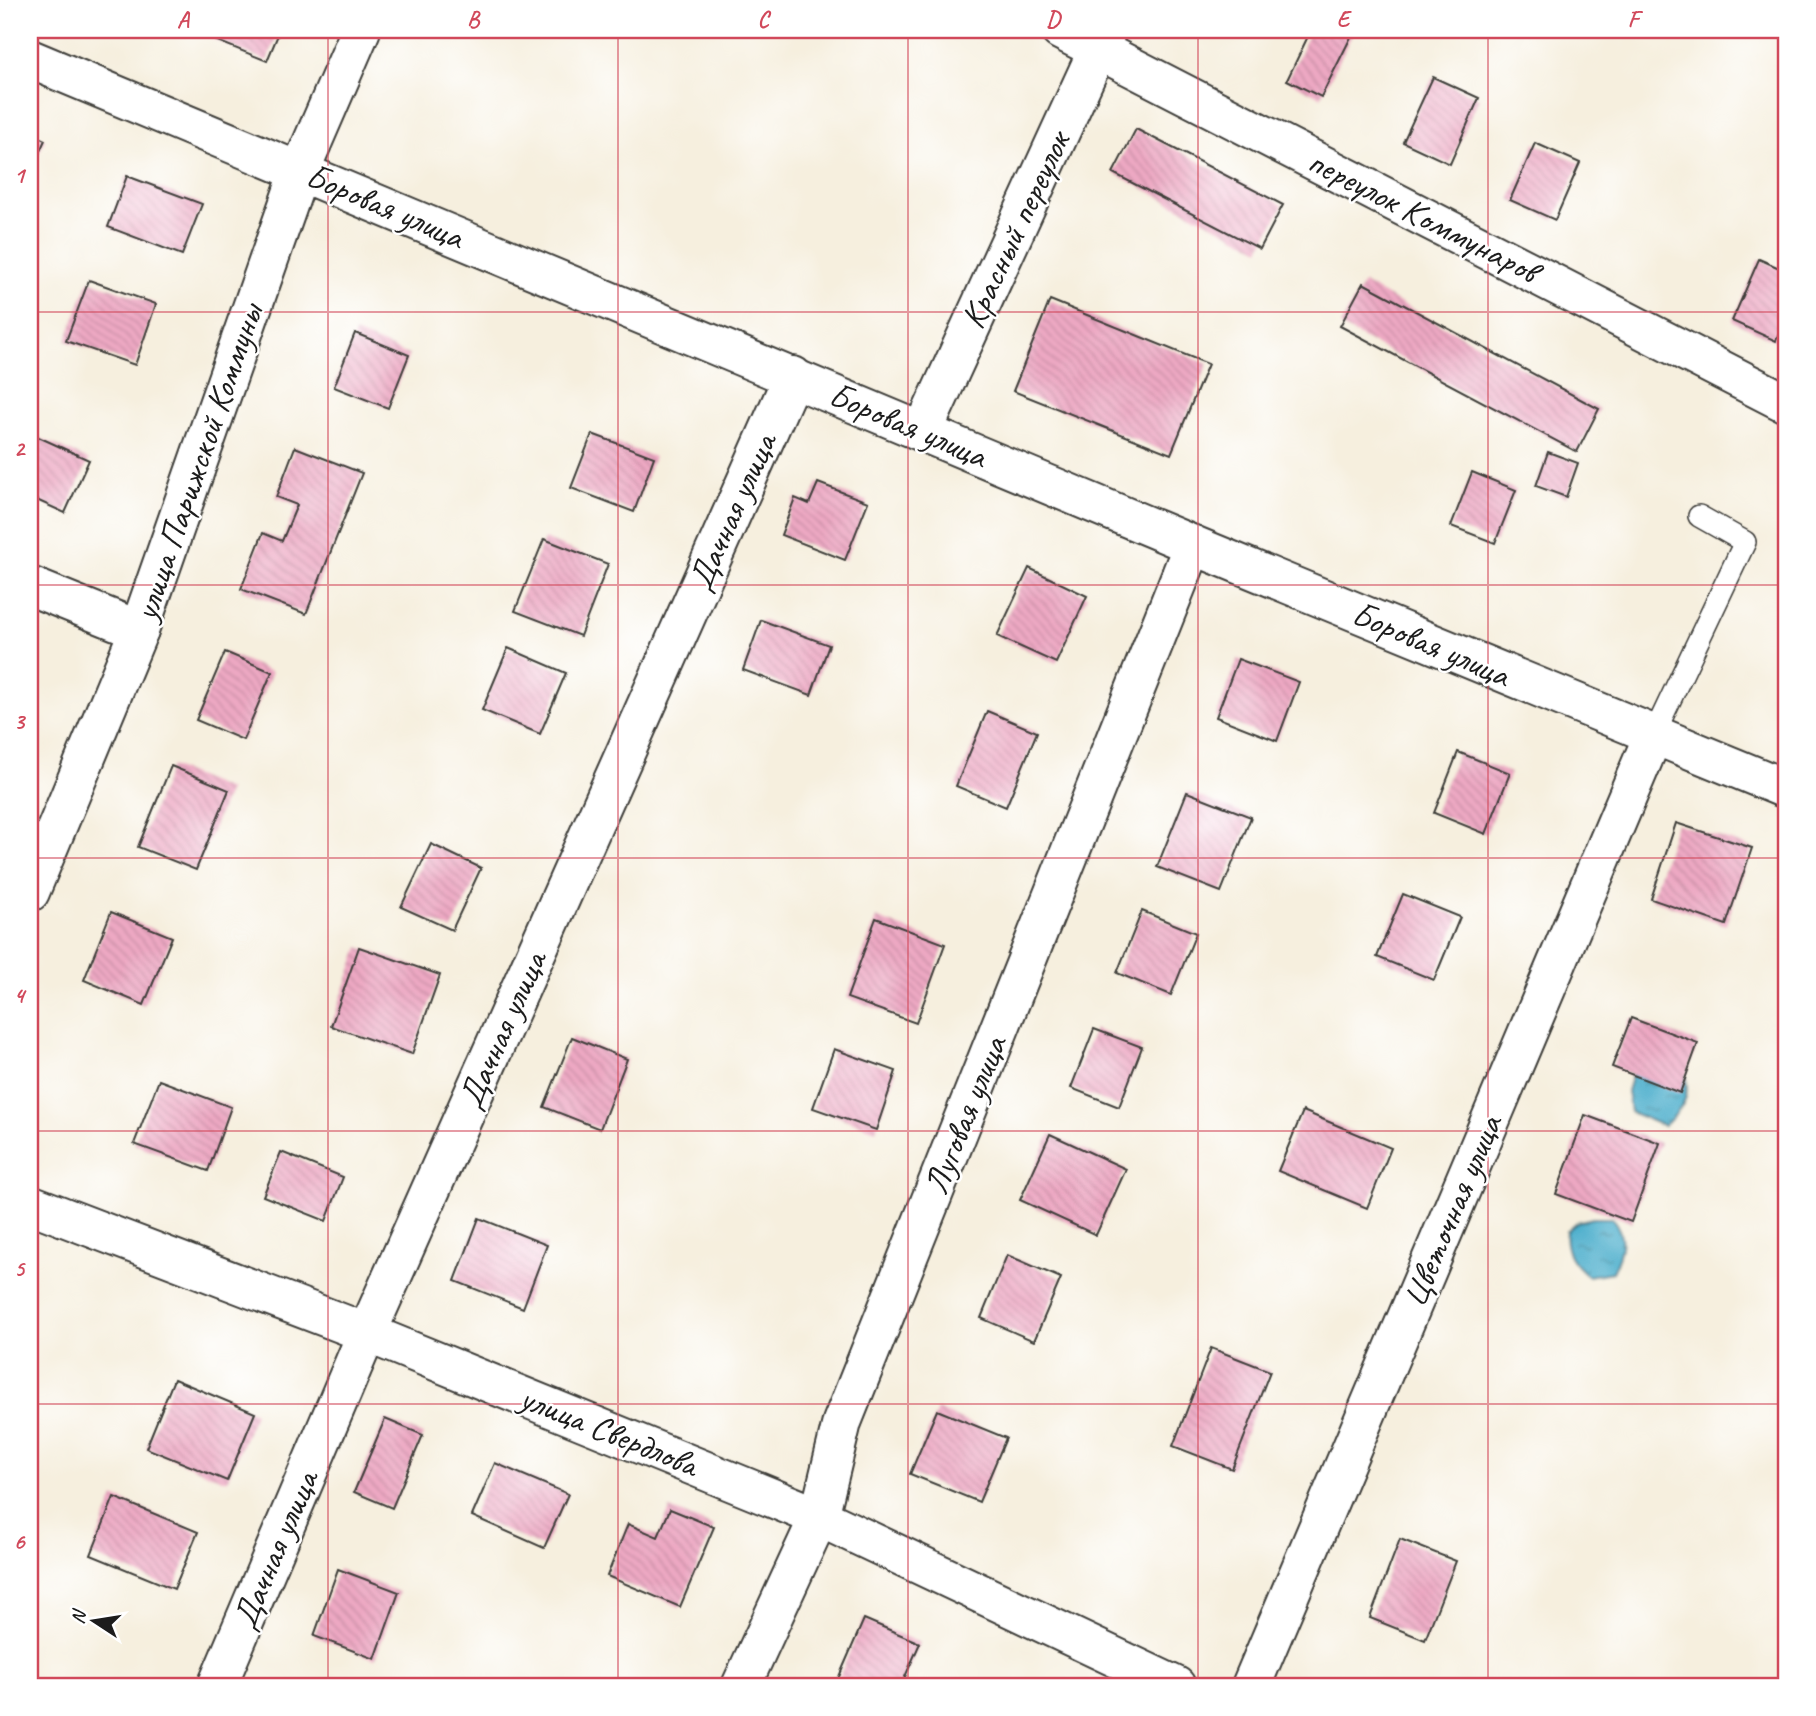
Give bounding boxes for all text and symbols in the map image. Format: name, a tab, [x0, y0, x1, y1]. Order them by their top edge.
text: A	[177, 5, 191, 34]
text: B	[467, 5, 481, 34]
text: C	[758, 5, 772, 34]
text: D	[1046, 5, 1062, 34]
text: E	[1337, 5, 1353, 34]
text: F	[1628, 5, 1644, 34]
street label: Красный переулок	[950, 122, 1081, 335]
street label: переулок Коммунаров	[1301, 139, 1551, 296]
street label: Боровая улица	[299, 153, 473, 260]
text: 1	[14, 161, 27, 190]
street label: улица Парижской Коммуны	[122, 295, 274, 628]
street label: Боровая улица	[822, 372, 996, 479]
street label: Дачная улица	[677, 424, 788, 598]
text: 2	[14, 434, 27, 463]
street label: Боровая улица	[1345, 591, 1519, 698]
text: 3	[14, 707, 27, 736]
street label: Дачная улица	[447, 942, 558, 1116]
text: 4	[14, 981, 27, 1010]
street label: Луговая улица	[913, 1027, 1018, 1201]
street label: Цветочная улица	[1392, 1106, 1514, 1313]
text: 5	[14, 1254, 26, 1283]
street label: улица Свердлова	[512, 1374, 707, 1488]
street label: Дачная улица	[222, 1462, 329, 1636]
text: 6	[14, 1527, 27, 1556]
north arrow	[60, 1586, 130, 1656]
text: N	[65, 1606, 92, 1626]

